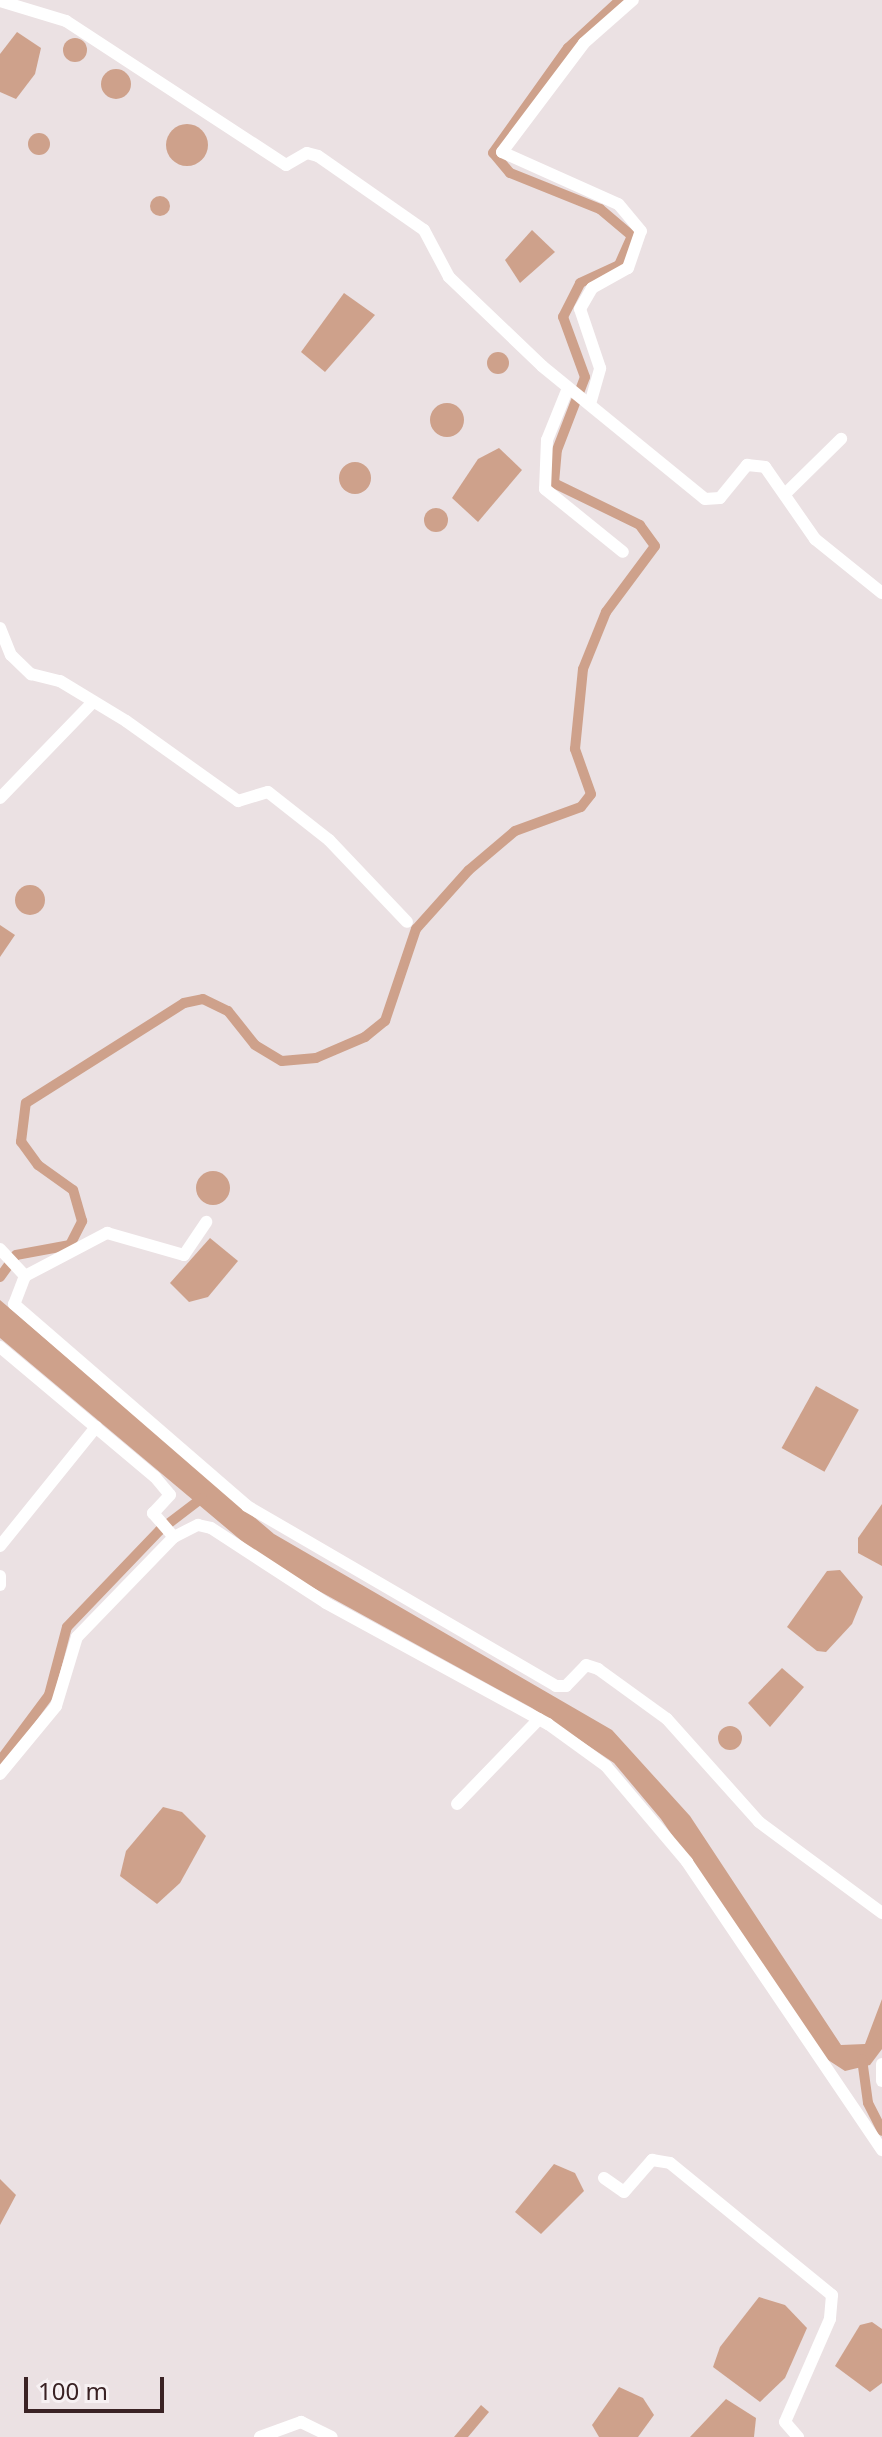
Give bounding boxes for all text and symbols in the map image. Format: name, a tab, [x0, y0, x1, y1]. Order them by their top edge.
scale bar	[28, 2361, 168, 2411]
text: 100 m	[38, 2374, 108, 2407]

